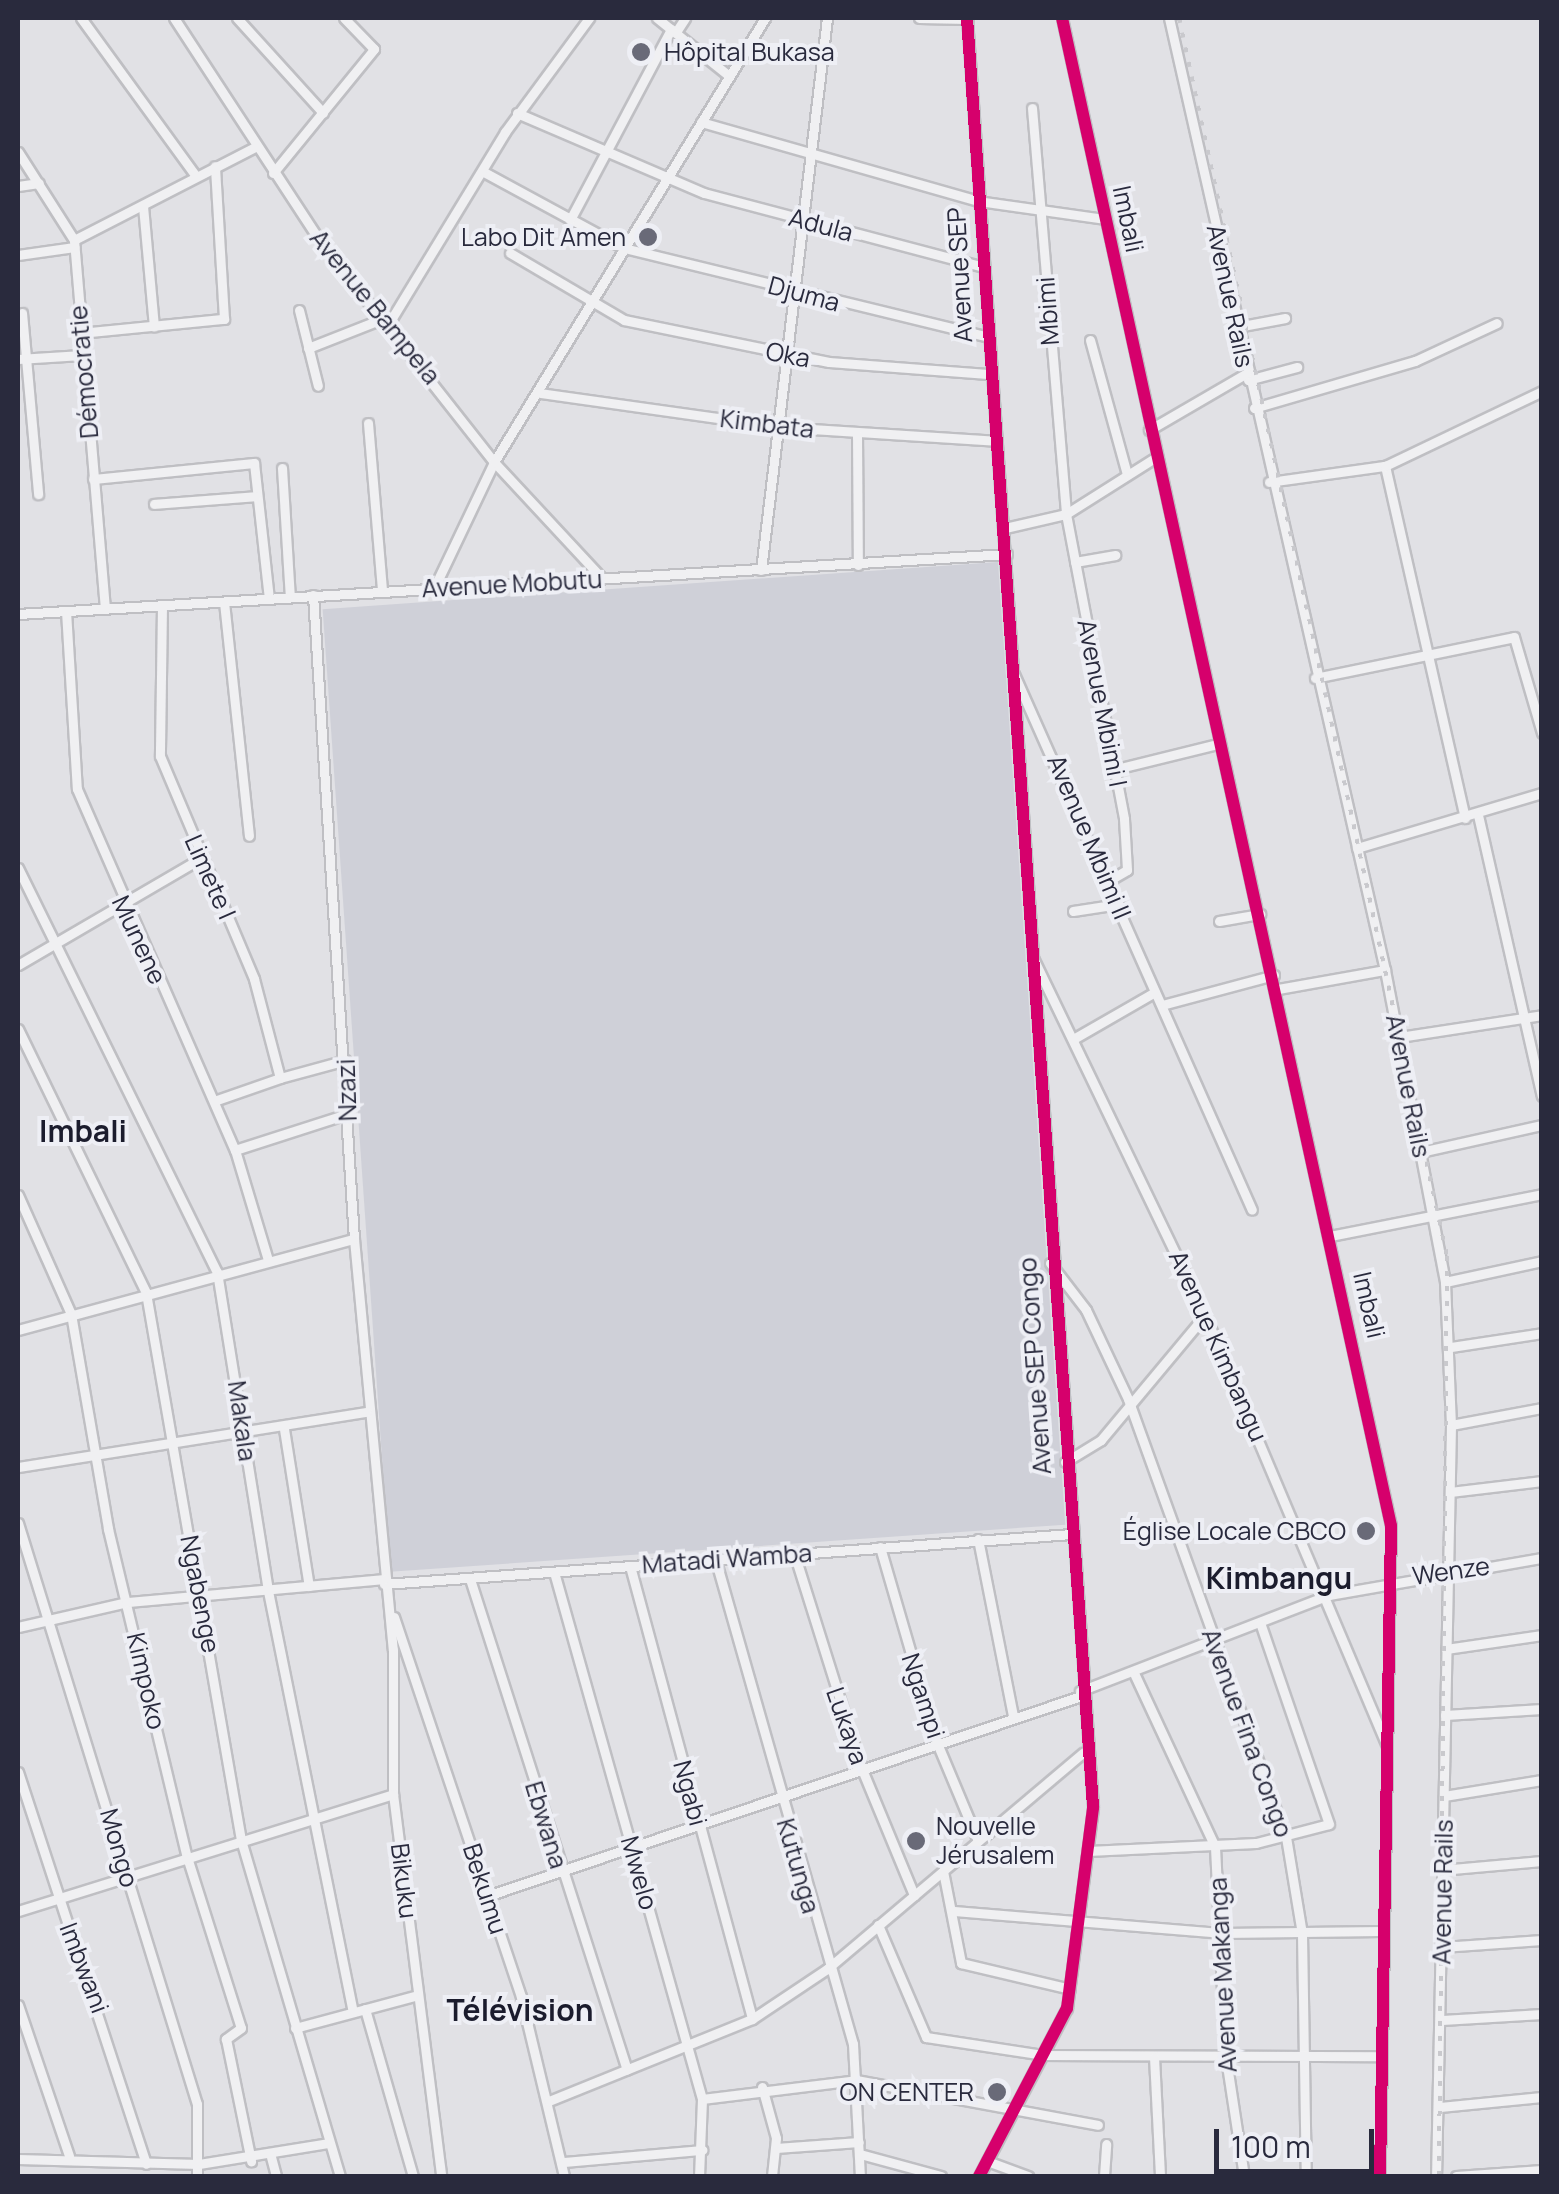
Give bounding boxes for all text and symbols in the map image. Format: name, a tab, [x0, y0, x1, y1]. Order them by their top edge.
place label: Hôpital Bukasa	[664, 37, 835, 67]
marker: Hôpital Bukasa	[628, 39, 654, 65]
street label: Imbali	[1106, 183, 1150, 255]
street label: Adula	[786, 202, 856, 248]
street label: Avenue SEP	[941, 207, 979, 343]
place label: Labo Dit Amen	[461, 222, 626, 252]
street label: Avenue Rails	[1200, 222, 1260, 370]
street label: Avenue Bampela	[304, 224, 446, 390]
marker: Labo Dit Amen	[635, 224, 661, 250]
street label: Djuma	[765, 270, 843, 318]
street label: Mbimi	[1031, 276, 1065, 346]
street label: Démocratie	[63, 304, 105, 440]
street label: Oka	[763, 336, 813, 374]
street label: Kimbata	[718, 403, 816, 445]
street label: Avenue Mobutu	[421, 564, 603, 604]
street label: Avenue Mbimi I	[1071, 617, 1133, 789]
street label: Avenue Mbimi II	[1041, 750, 1137, 924]
street label: Limete I	[178, 830, 242, 924]
street label: Munene	[105, 891, 173, 989]
street label: Avenue Rails	[1379, 1012, 1437, 1160]
street label: Nzazi	[331, 1058, 363, 1122]
district label: Imbali	[39, 1113, 127, 1149]
street label: Avenue Kimbangu	[1162, 1246, 1274, 1446]
street label: Avenue SEP Congo	[1012, 1256, 1058, 1476]
street label: Imbali	[1347, 1269, 1391, 1341]
street label: Makala	[222, 1379, 262, 1463]
place label: Église Locale CBCO	[1123, 1516, 1346, 1546]
marker: Église Locale CBCO	[1355, 1520, 1377, 1542]
street label: Ngabenge	[174, 1533, 226, 1655]
street label: Matadi Wamba	[641, 1538, 813, 1580]
street label: Wenze	[1410, 1551, 1492, 1591]
district label: Kimbangu	[1206, 1560, 1352, 1596]
street label: Avenue Fina Congo	[1195, 1625, 1299, 1841]
street label: Kimpoko	[120, 1630, 172, 1732]
street label: Ngampi	[895, 1650, 951, 1742]
street label: Lukaya	[820, 1683, 874, 1769]
street label: Ngabi	[667, 1757, 713, 1829]
street label: Ebwana	[519, 1778, 573, 1872]
street label: Mongo	[94, 1805, 144, 1891]
place label: Nouvelle Jérusalem	[936, 1812, 1054, 1871]
street label: Kutunga	[770, 1815, 826, 1917]
street label: Avenue Rails	[1427, 1819, 1459, 1965]
marker: Nouvelle Jérusalem	[905, 1830, 927, 1852]
street label: Mwelo	[614, 1833, 664, 1913]
street label: Bekumu	[456, 1840, 514, 1938]
street label: Bikuku	[385, 1842, 423, 1920]
street label: Avenue Makanga	[1203, 1877, 1243, 2073]
street label: Imbwani	[53, 1919, 115, 2017]
district label: Télévision	[447, 1992, 593, 2028]
place label: ON CENTER	[840, 2077, 974, 2107]
marker: ON CENTER	[984, 2079, 1010, 2105]
scale bar	[1219, 2109, 1379, 2171]
text: 100 m	[1231, 2126, 1311, 2167]

